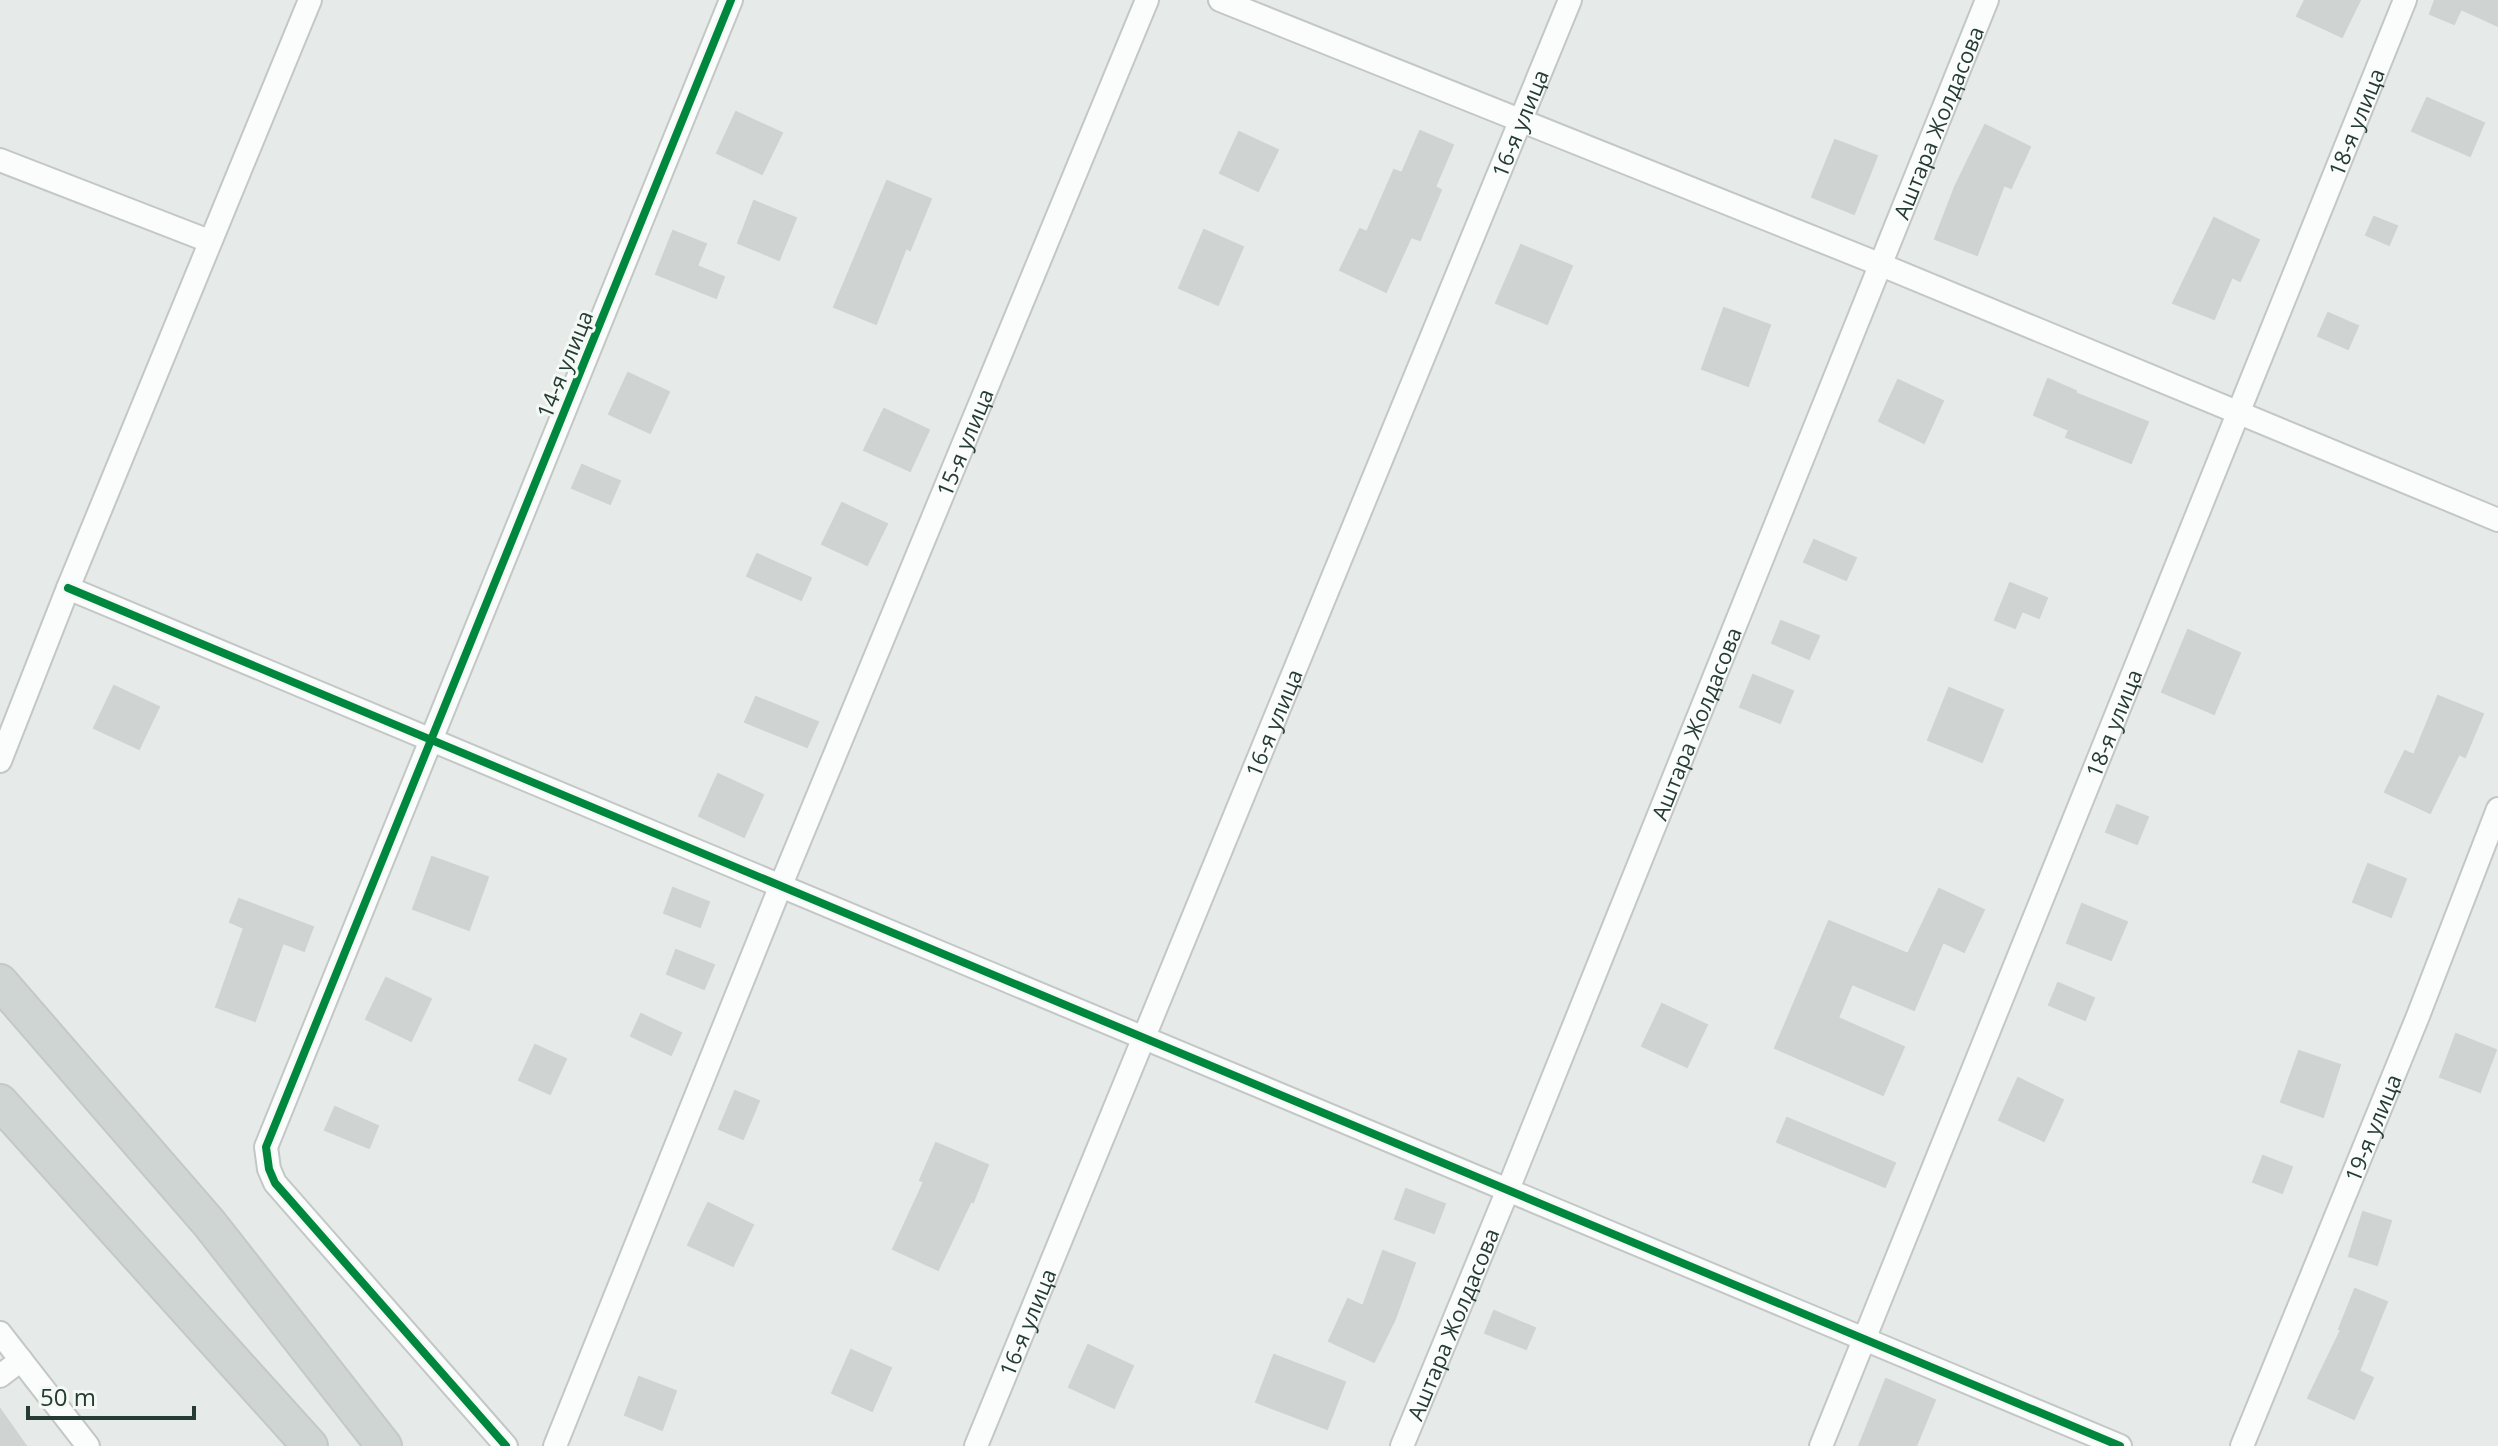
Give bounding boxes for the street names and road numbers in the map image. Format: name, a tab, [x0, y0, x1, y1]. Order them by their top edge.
street label: Аштара Жолдасова	[1885, 21, 1990, 223]
street label: 18-я улица	[2321, 64, 2391, 180]
street label: 16-я улица	[1484, 65, 1555, 182]
street label: 14-я улица	[529, 306, 599, 422]
street label: 15-я улица	[929, 384, 1000, 501]
street label: Аштара Жолдасова	[1643, 623, 1748, 824]
street label: 16-я улица	[1238, 664, 1309, 781]
street label: 18-я улица	[2078, 664, 2148, 781]
street label: 19-я улица	[2337, 1069, 2408, 1186]
street label: Аштара Жолдасова	[1399, 1223, 1506, 1425]
street label: 16-я улица	[991, 1264, 1062, 1380]

